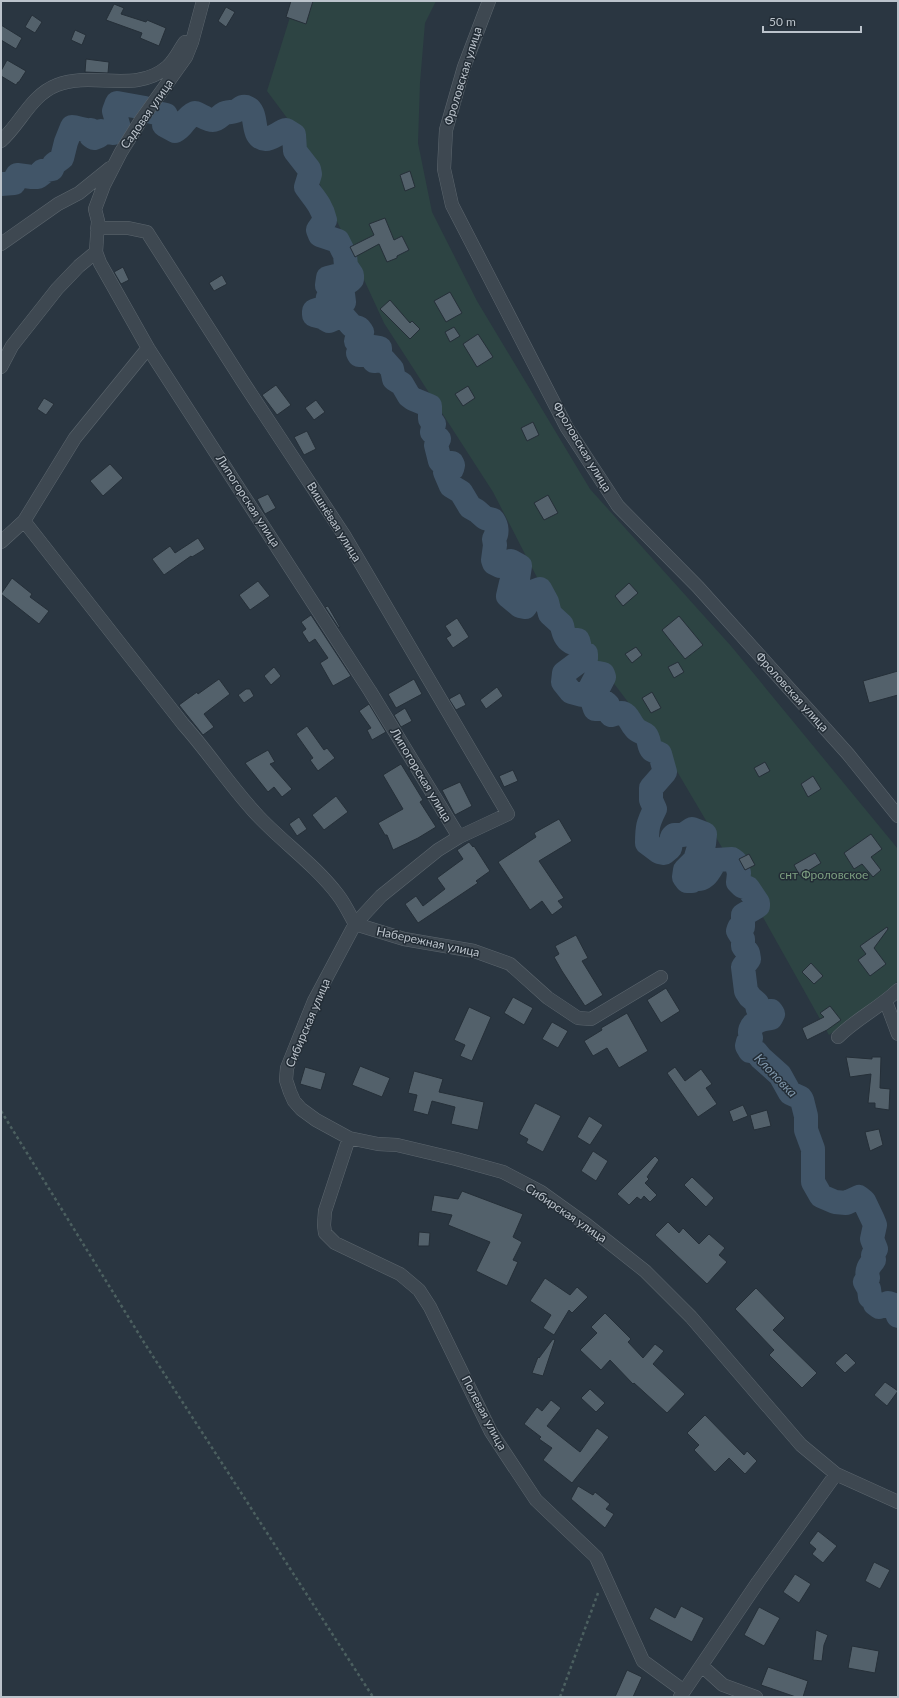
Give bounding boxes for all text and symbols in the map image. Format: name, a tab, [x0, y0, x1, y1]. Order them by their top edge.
scale bar	[763, 8, 861, 34]
text: 50 m	[769, 14, 796, 29]
street label: Фроловская улица	[440, 25, 485, 127]
street label: Садовая улица	[117, 76, 176, 152]
street label: Фроловская улица	[550, 399, 615, 494]
street label: Липогорская улица	[212, 451, 284, 550]
street label: Вишнёвая улица	[304, 479, 365, 564]
street label: Фроловская улица	[753, 649, 832, 735]
street label: Липогорская улица	[387, 724, 455, 824]
park label: снт Фроловское	[780, 867, 868, 882]
street label: Набережная улица	[375, 923, 481, 960]
street label: Сибирская улица	[282, 976, 333, 1070]
water label: Клоповка	[751, 1050, 801, 1100]
street label: Сибирская улица	[523, 1180, 610, 1245]
street label: Полевая улица	[458, 1373, 510, 1453]

